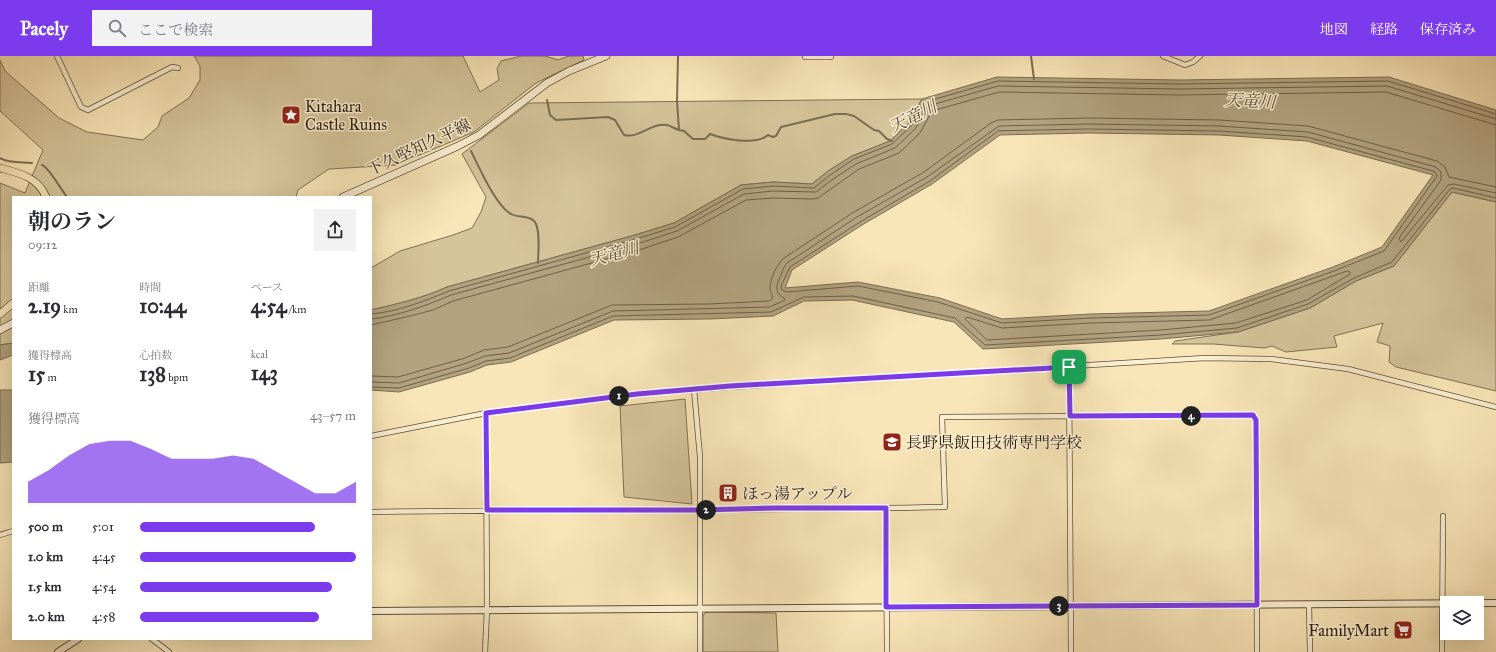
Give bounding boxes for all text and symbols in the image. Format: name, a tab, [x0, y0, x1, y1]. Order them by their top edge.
search box	[92, 10, 372, 46]
text: Pacely	[20, 17, 68, 40]
icon: search	[106, 17, 128, 39]
text: ここで検索	[138, 21, 213, 39]
text: 地図	[1320, 21, 1348, 38]
text: 経路	[1370, 21, 1398, 38]
text: 保存済み	[1420, 21, 1476, 38]
water label: 天竜川	[1224, 89, 1278, 113]
water label: 天竜川	[886, 95, 942, 138]
place label: Kitahara Castle Ruins	[305, 97, 387, 134]
place icon: Kitahara Castle Ruins	[280, 104, 302, 126]
street label: 下久堅知久平線	[364, 115, 474, 179]
text: 朝のラン	[28, 208, 116, 235]
button: share	[314, 209, 356, 251]
text: 09:12	[28, 237, 57, 253]
water label: 天竜川	[587, 237, 643, 271]
text: 距離	[28, 281, 50, 294]
text: 時間	[139, 281, 161, 294]
text: ペース	[251, 281, 283, 294]
text: 2.19	[28, 294, 61, 318]
text: 10:44	[139, 294, 186, 318]
text: 4:54	[251, 294, 287, 318]
text: km	[61, 303, 78, 316]
text: /km	[287, 303, 306, 316]
text: kcal	[251, 348, 268, 361]
text: 獲得標高	[28, 349, 72, 362]
text: 心拍数	[139, 349, 172, 362]
pin	[1052, 350, 1086, 384]
icon: arrive	[1058, 356, 1080, 378]
text: 143	[251, 361, 278, 385]
text: 15	[28, 362, 45, 386]
text: 138	[139, 362, 166, 386]
text: m	[45, 371, 57, 384]
text: bpm	[166, 371, 188, 384]
pin: 1	[609, 386, 629, 406]
text: 1	[617, 389, 621, 402]
pin: 4	[1181, 406, 1201, 426]
text: 43–57 m	[310, 408, 356, 424]
text: 4	[1188, 409, 1194, 422]
text: 獲得標高	[28, 411, 80, 427]
school or university icon: 長野県飯田技術専門学校	[881, 431, 903, 453]
place label: 長野県飯田技術専門学校	[906, 433, 1082, 452]
building icon: ほっ湯アップル	[717, 482, 739, 504]
place label: ほっ湯アップル	[742, 484, 852, 503]
pin: 2	[696, 500, 716, 520]
text: 2	[703, 503, 709, 516]
text: 500 m	[28, 519, 63, 535]
text: 5:01	[92, 519, 114, 535]
text: 1.0 km	[28, 549, 63, 565]
text: 4:45	[92, 549, 116, 565]
text: 1.5 km	[28, 579, 61, 595]
text: 4:54	[92, 579, 115, 595]
pin: 3	[1049, 596, 1069, 616]
map controls	[1440, 596, 1484, 640]
button: layers	[1440, 596, 1484, 640]
text: 3	[1057, 599, 1061, 612]
text: 2.0 km	[28, 609, 65, 625]
text: 4:58	[92, 609, 115, 625]
supermarket icon: FamilyMart	[1392, 619, 1414, 641]
place label: FamilyMart	[1308, 621, 1389, 640]

